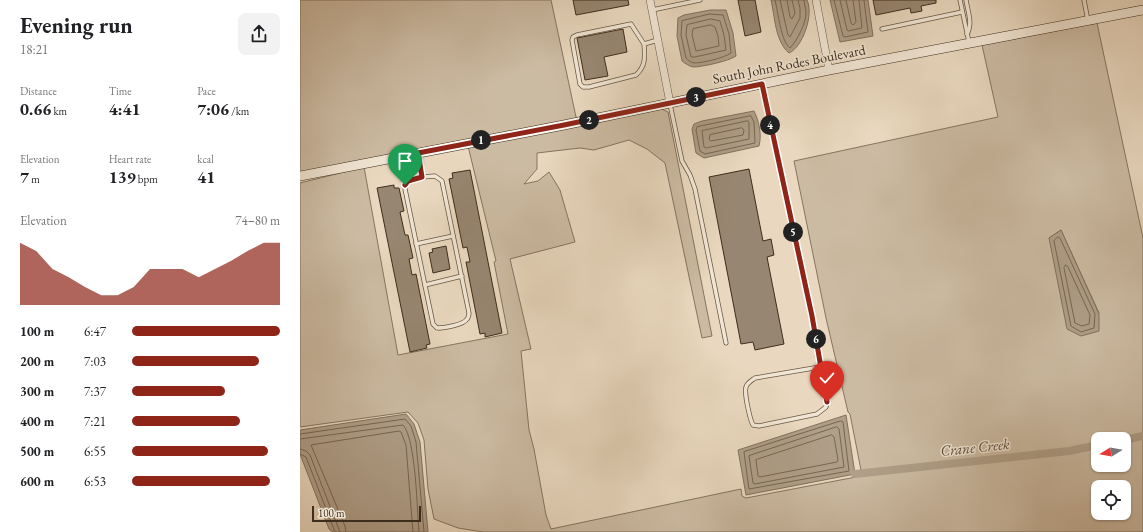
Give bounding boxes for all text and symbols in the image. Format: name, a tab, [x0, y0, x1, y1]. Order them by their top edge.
text: Evening run	[20, 11, 133, 40]
button: share	[238, 13, 280, 55]
street label: South John Rodes Boulevard	[711, 40, 868, 88]
text: 18:21	[20, 41, 48, 58]
text: Distance	[20, 84, 57, 98]
text: Time	[109, 84, 132, 98]
text: Pace	[197, 84, 216, 98]
pin: 3	[686, 87, 706, 107]
text: 3	[693, 90, 699, 104]
text: 0.66	[20, 98, 51, 120]
text: 4:41	[109, 98, 140, 120]
text: 7:06	[197, 98, 229, 120]
text: km	[51, 104, 67, 118]
text: /km	[229, 104, 249, 118]
pin: 2	[579, 110, 599, 130]
text: 2	[586, 113, 592, 127]
pin: 4	[760, 115, 780, 135]
text: 4	[767, 118, 773, 132]
pin: 1	[471, 130, 491, 150]
text: 1	[478, 133, 484, 147]
pin	[388, 144, 422, 185]
icon: arrive	[394, 150, 416, 172]
text: Elevation	[20, 152, 60, 166]
text: Heart rate	[109, 152, 151, 166]
text: kcal	[197, 152, 214, 166]
text: 7	[20, 166, 29, 188]
text: 139	[109, 166, 136, 188]
text: 41	[197, 166, 215, 188]
text: m	[29, 172, 40, 186]
text: bpm	[136, 172, 158, 186]
text: Elevation	[20, 212, 67, 229]
text: 74–80 m	[235, 212, 280, 229]
pin: 5	[783, 222, 803, 242]
text: 5	[790, 225, 796, 239]
text: 100 m	[20, 323, 54, 340]
text: 6:47	[84, 323, 106, 340]
pin: 6	[806, 329, 826, 349]
text: 6	[813, 332, 819, 346]
text: 200 m	[20, 353, 54, 370]
text: 7:03	[84, 353, 106, 370]
pin	[810, 361, 844, 402]
icon: check	[816, 367, 838, 389]
text: 300 m	[20, 383, 54, 400]
text: 7:37	[84, 383, 106, 400]
text: 400 m	[20, 413, 54, 430]
text: 7:21	[84, 413, 106, 430]
north arrow	[1091, 432, 1131, 472]
map controls	[1091, 432, 1131, 520]
water label: Crane Creek	[939, 434, 1011, 460]
text: 500 m	[20, 443, 54, 460]
text: 6:55	[84, 443, 106, 460]
text: 600 m	[20, 473, 54, 490]
text: 6:53	[84, 473, 106, 490]
button: locate	[1091, 480, 1131, 520]
scale bar	[312, 504, 421, 523]
text: 100 m	[318, 506, 345, 520]

